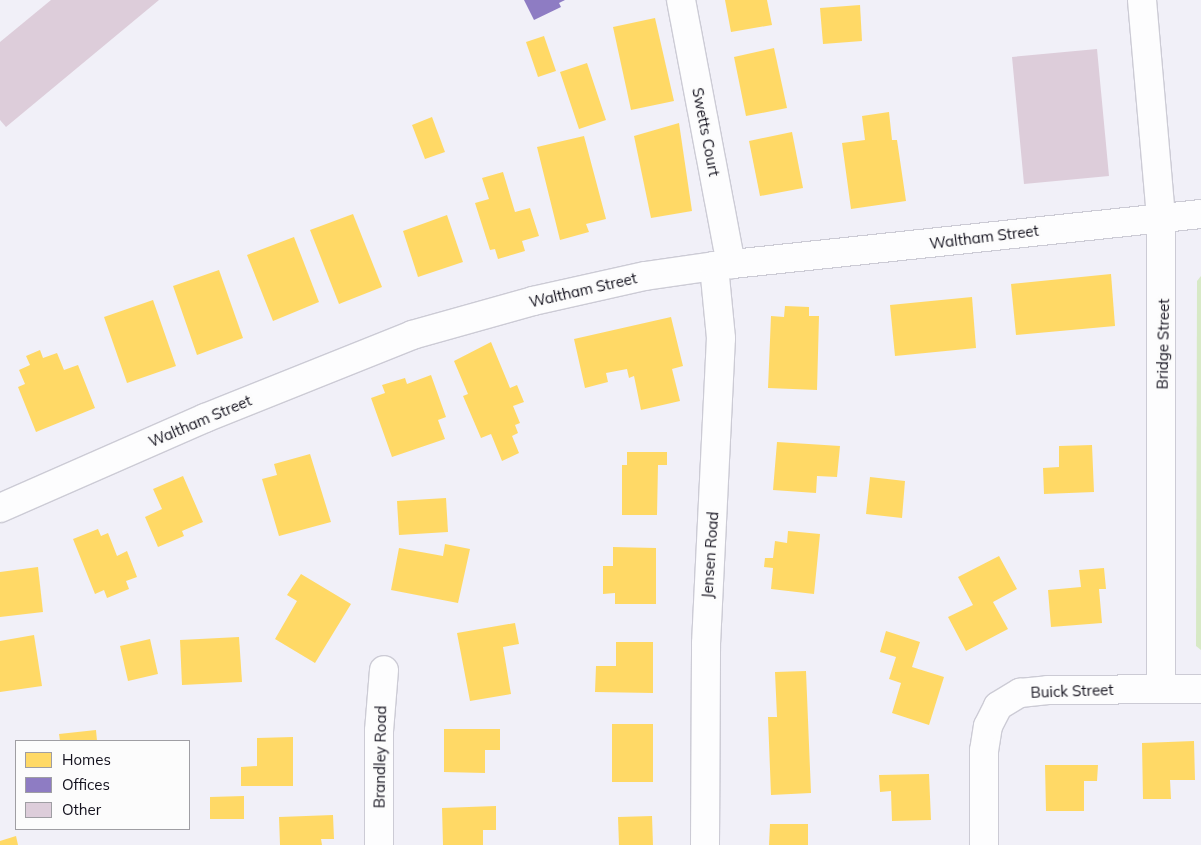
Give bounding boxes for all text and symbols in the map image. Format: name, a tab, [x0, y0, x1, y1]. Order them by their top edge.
street label: Swetts Court	[689, 86, 723, 178]
street label: Waltham Street	[928, 221, 1040, 253]
street label: Waltham Street	[527, 269, 639, 311]
street label: Bridge Street	[1153, 298, 1173, 390]
street label: Waltham Street	[146, 391, 254, 451]
street label: Jensen Road	[698, 511, 722, 599]
street label: Buick Street	[1030, 681, 1114, 701]
street label: Brandley Road	[370, 706, 390, 808]
legend	[15, 740, 190, 830]
text: Homes	[62, 750, 111, 769]
text: Offices	[62, 775, 110, 794]
text: Other	[62, 800, 101, 819]

